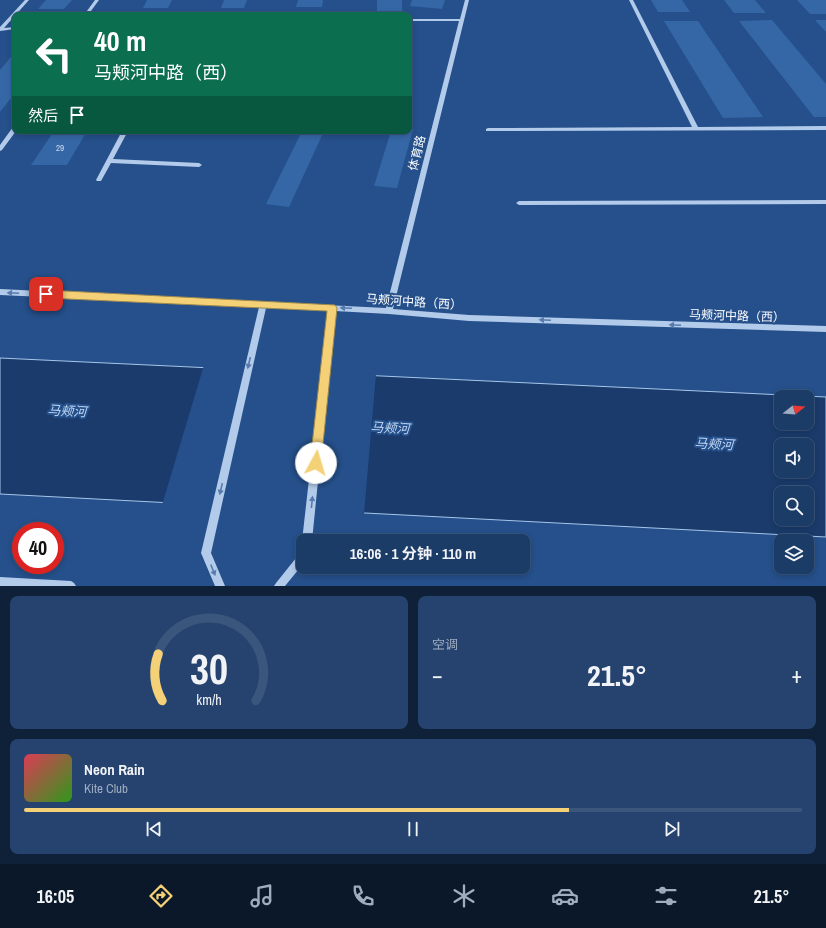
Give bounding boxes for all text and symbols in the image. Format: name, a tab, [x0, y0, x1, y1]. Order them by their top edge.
text: 40 m	[94, 22, 146, 60]
icon: left	[28, 28, 80, 80]
text: 马颊河中路（西）	[94, 60, 238, 85]
icon: arrive	[66, 104, 88, 126]
text: 然后	[28, 105, 58, 126]
street label: 体育路	[405, 134, 429, 172]
house number: 29	[56, 142, 64, 154]
pin	[29, 277, 63, 311]
icon: arrive	[35, 283, 57, 305]
one-way arrow	[7, 289, 19, 296]
street label: 马颊河中路（西）	[366, 291, 462, 313]
one-way arrow	[340, 305, 352, 312]
street label: 马颊河中路（西）	[689, 306, 785, 326]
one-way arrow	[539, 317, 551, 324]
one-way arrow	[668, 322, 681, 328]
one-way arrow	[246, 356, 252, 369]
north arrow	[774, 390, 814, 430]
map controls	[774, 390, 814, 574]
water label: 马颊河	[47, 401, 90, 421]
water label: 马颊河	[370, 418, 413, 438]
water label: 马颊河	[694, 434, 737, 454]
button: sound	[774, 438, 814, 478]
position arrow	[295, 442, 337, 484]
one-way arrow	[217, 483, 223, 496]
button: search	[774, 486, 814, 526]
one-way arrow	[308, 496, 315, 508]
speed limit sign: 40	[12, 522, 64, 574]
button: layers	[774, 534, 814, 574]
text: 16:06 · 1 分钟 · 110 m	[350, 543, 476, 564]
one-way arrow	[210, 564, 216, 575]
text: 空调	[432, 636, 458, 653]
text: 30	[190, 640, 228, 696]
text: 21.5°	[587, 655, 647, 695]
text: −	[432, 660, 443, 690]
text: +	[791, 660, 802, 690]
text: km/h	[196, 689, 222, 708]
text: Neon Rain	[84, 759, 145, 780]
text: Kite Club	[84, 780, 128, 797]
icon: previous	[143, 818, 165, 840]
icon: pause	[402, 818, 424, 840]
icon: next	[661, 818, 683, 840]
icon: directions	[147, 882, 175, 910]
icon: music	[248, 882, 276, 910]
icon: phone	[349, 882, 377, 910]
icon: climate	[450, 882, 478, 910]
icon: car	[551, 882, 579, 910]
icon: filters	[652, 882, 680, 910]
text: 16:05	[37, 884, 74, 909]
text: 21.5°	[753, 884, 789, 909]

